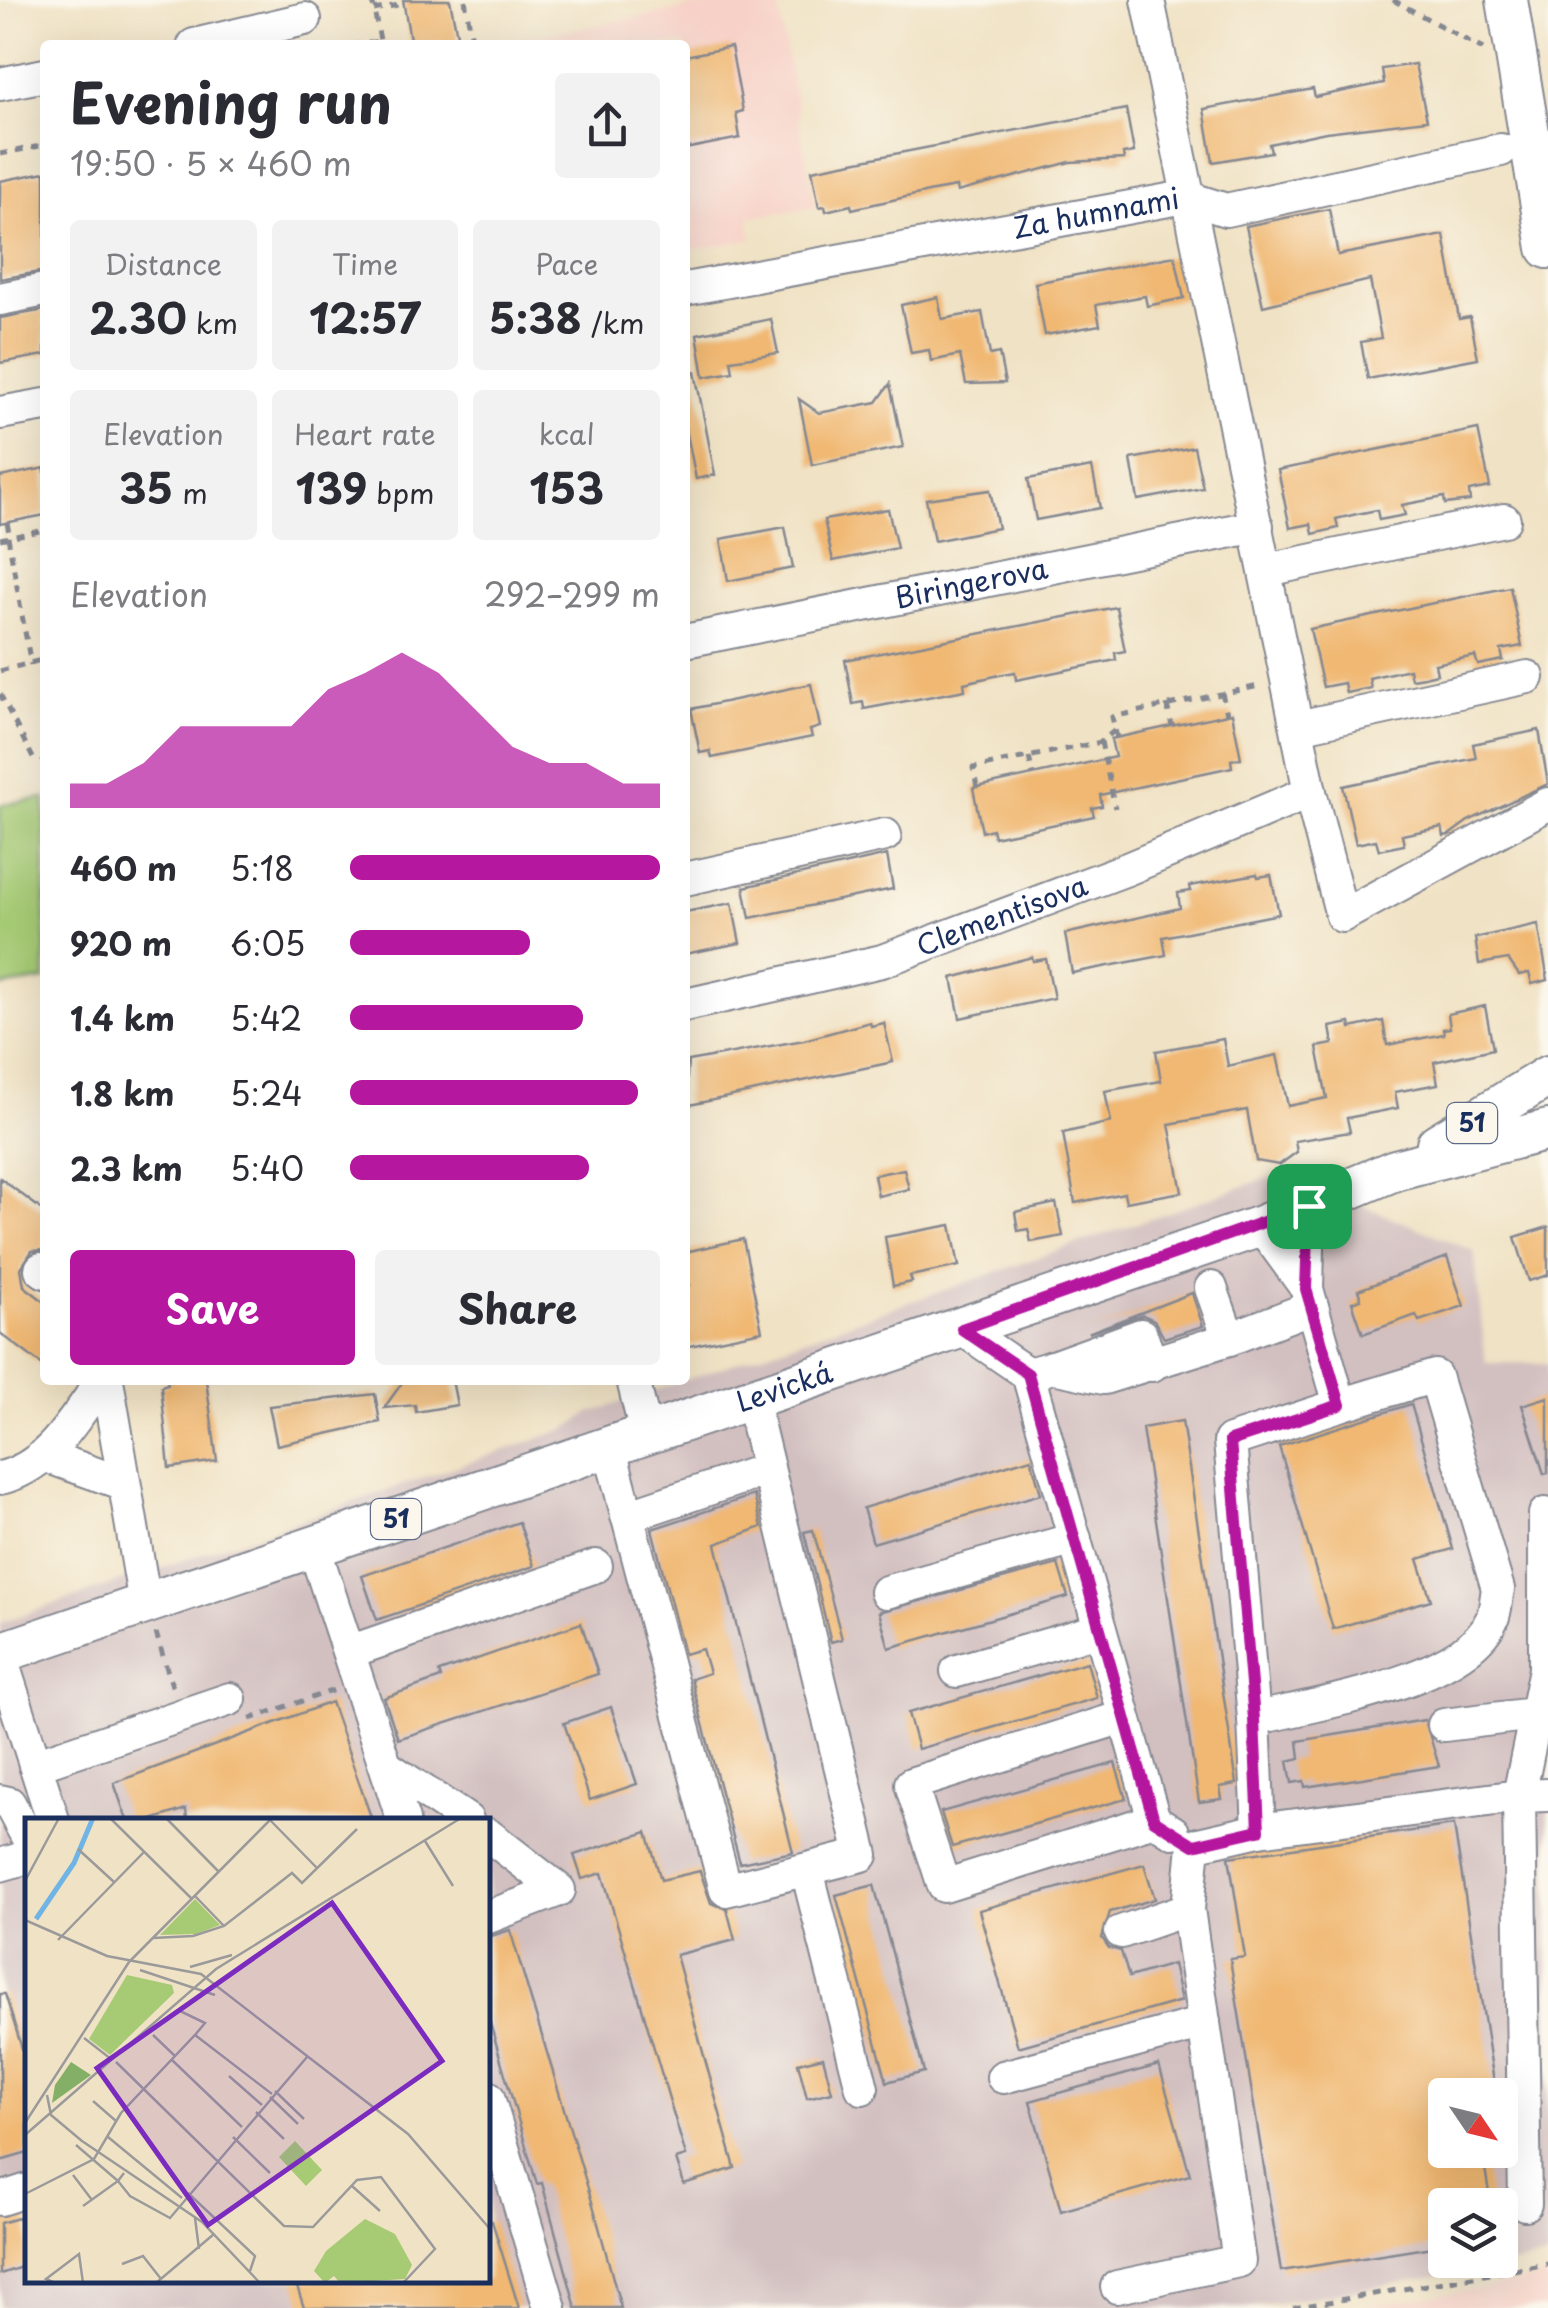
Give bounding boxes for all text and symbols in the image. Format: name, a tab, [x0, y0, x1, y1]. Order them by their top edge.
text: Evening run	[70, 60, 392, 143]
button: share	[555, 73, 660, 178]
text: 19:50 · 5 × 460 m	[70, 139, 352, 187]
street label: Za humnami	[1009, 175, 1183, 248]
text: Distance	[105, 242, 222, 285]
text: Time	[332, 242, 398, 285]
text: Pace	[535, 242, 598, 285]
text: 2.30	[89, 285, 187, 348]
text: 12:57	[309, 285, 421, 348]
text: 5:38	[489, 285, 582, 348]
text: km	[187, 301, 238, 344]
text: /km	[582, 301, 645, 344]
text: Elevation	[103, 412, 224, 455]
text: Heart rate	[294, 412, 436, 455]
text: kcal	[539, 412, 595, 455]
text: 35	[119, 455, 173, 518]
text: 139	[295, 455, 367, 518]
text: 153	[529, 455, 604, 518]
text: m	[173, 471, 208, 514]
text: bpm	[367, 471, 435, 514]
street label: Biringerova	[891, 545, 1052, 618]
text: Elevation	[70, 570, 208, 618]
text: 292–299 m	[484, 570, 660, 618]
text: 460 m	[70, 844, 177, 892]
text: 5:18	[230, 844, 294, 892]
street label: Clementisova	[910, 862, 1094, 966]
text: 920 m	[70, 919, 172, 967]
text: 6:05	[230, 919, 305, 967]
text: 1.4 km	[70, 994, 175, 1042]
text: 5:42	[230, 994, 302, 1042]
text: 1.8 km	[70, 1069, 174, 1117]
text: 5:24	[230, 1069, 303, 1117]
road number: 51	[1447, 1103, 1497, 1143]
text: 2.3 km	[70, 1144, 183, 1192]
text: 5:40	[230, 1144, 304, 1192]
pin	[1267, 1164, 1352, 1249]
icon: arrive	[1282, 1179, 1337, 1234]
button: Save	[70, 1250, 355, 1365]
button: Share	[375, 1250, 660, 1365]
street label: Levická	[730, 1350, 838, 1422]
road number: 51	[371, 1499, 421, 1539]
inset map	[25, 1818, 490, 2283]
north arrow	[1428, 2078, 1518, 2168]
map controls	[1428, 2078, 1518, 2278]
button: layers	[1428, 2188, 1518, 2278]

